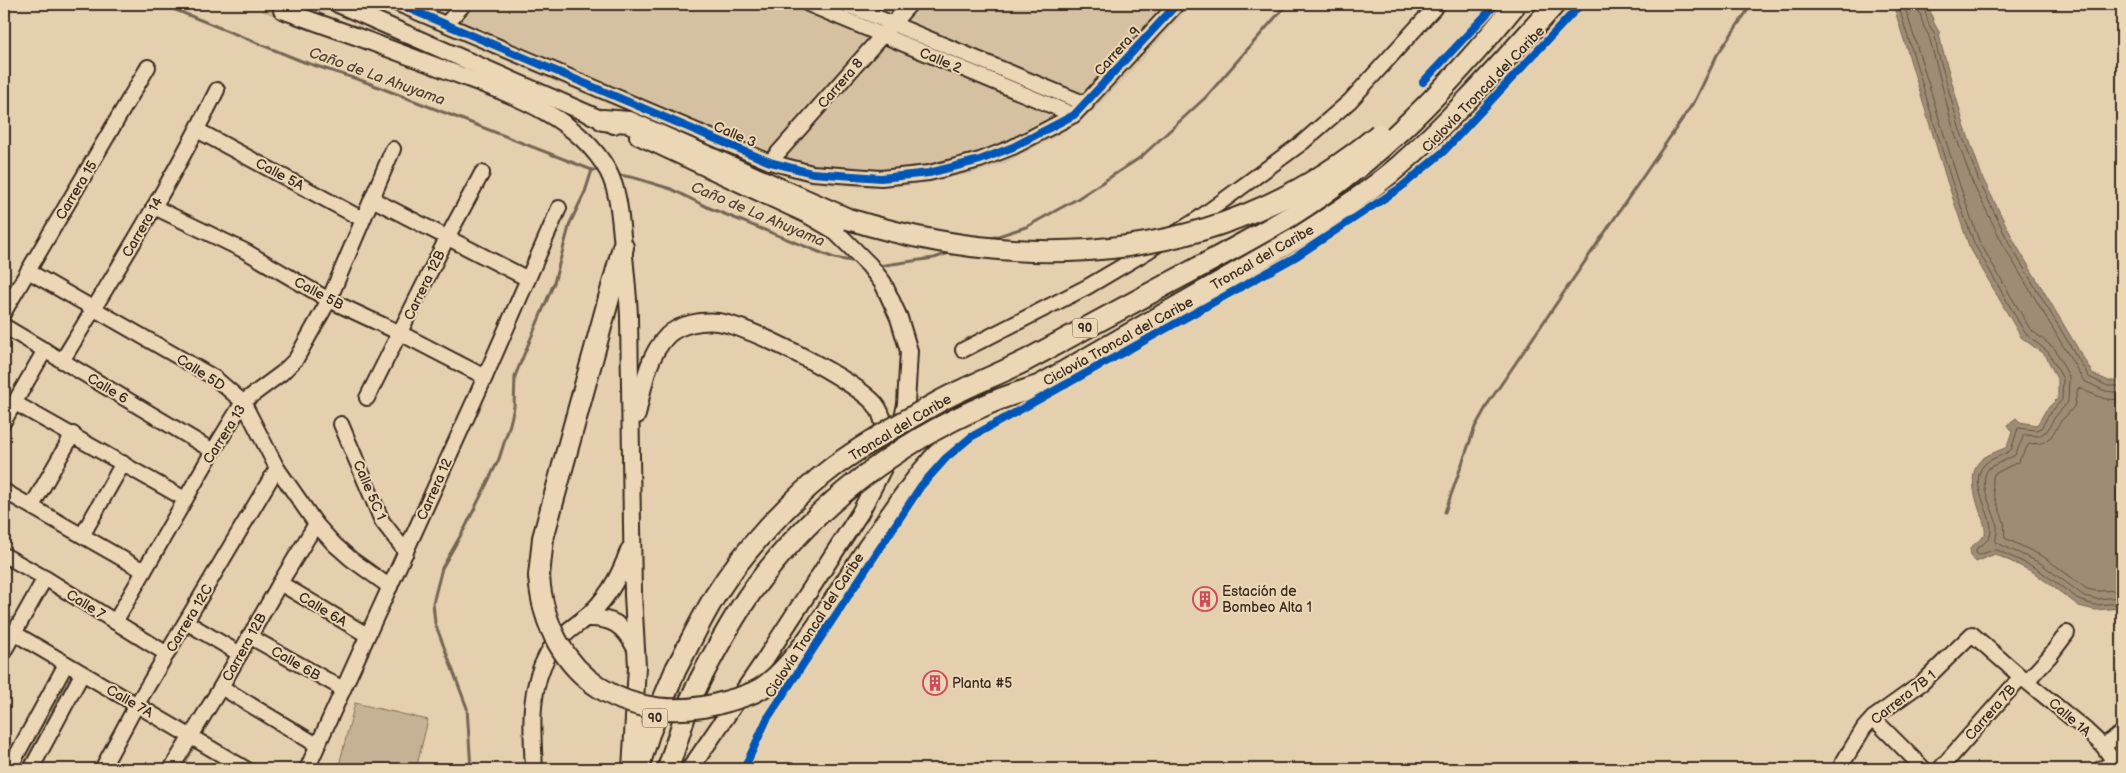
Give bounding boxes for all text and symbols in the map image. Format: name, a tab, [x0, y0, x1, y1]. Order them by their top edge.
street label: Carrera 9	[1091, 23, 1144, 80]
street label: Ciclovía Troncal del Caribe	[1419, 23, 1548, 156]
water label: Caño de La Ahuyama	[306, 43, 447, 110]
street label: Calle 2	[917, 44, 965, 77]
street label: Carrera 8	[814, 55, 867, 112]
street label: Calle 3	[711, 118, 759, 151]
street label: Calle 5A	[253, 155, 307, 195]
street label: Carrera 15	[52, 158, 101, 223]
water label: Caño de La Ahuyama	[688, 178, 828, 251]
street label: Carrera 14	[118, 194, 167, 260]
street label: Troncal del Caribe	[1208, 221, 1317, 294]
street label: Carrera 12B	[400, 247, 449, 323]
street label: Calle 5B	[291, 273, 347, 314]
street label: Ciclovía Troncal del Caribe	[1040, 293, 1196, 390]
road number: 90	[1072, 318, 1098, 338]
street label: Calle 5D	[173, 350, 228, 394]
street label: Calle 6	[84, 370, 132, 407]
street label: Troncal del Caribe	[846, 390, 954, 465]
street label: Carrera 13	[200, 402, 249, 467]
street label: Carrera 12	[413, 455, 456, 523]
street label: Calle 5C 1	[349, 458, 390, 523]
street label: Ciclovía Troncal del Caribe	[761, 550, 868, 701]
street label: Carrera 12C	[163, 581, 216, 655]
place label: Estación de Bombeo Alta 1	[1222, 583, 1312, 616]
street label: Calle 7	[63, 586, 108, 623]
building icon: Estación de Bombeo Alta 1	[1192, 586, 1218, 612]
street label: Calle 6A	[296, 588, 350, 631]
street label: Carrera 12B	[219, 610, 270, 684]
street label: Calle 6B	[268, 643, 324, 685]
street label: Carrera 7B 1	[1867, 667, 1939, 728]
building icon: Planta #5	[922, 670, 948, 696]
place label: Planta #5	[952, 675, 1012, 692]
street label: Calle 7A	[103, 681, 157, 722]
street label: Carrera 7B	[1961, 681, 2020, 744]
street label: Calle 1A	[2045, 695, 2094, 741]
road number: 90	[642, 708, 668, 728]

